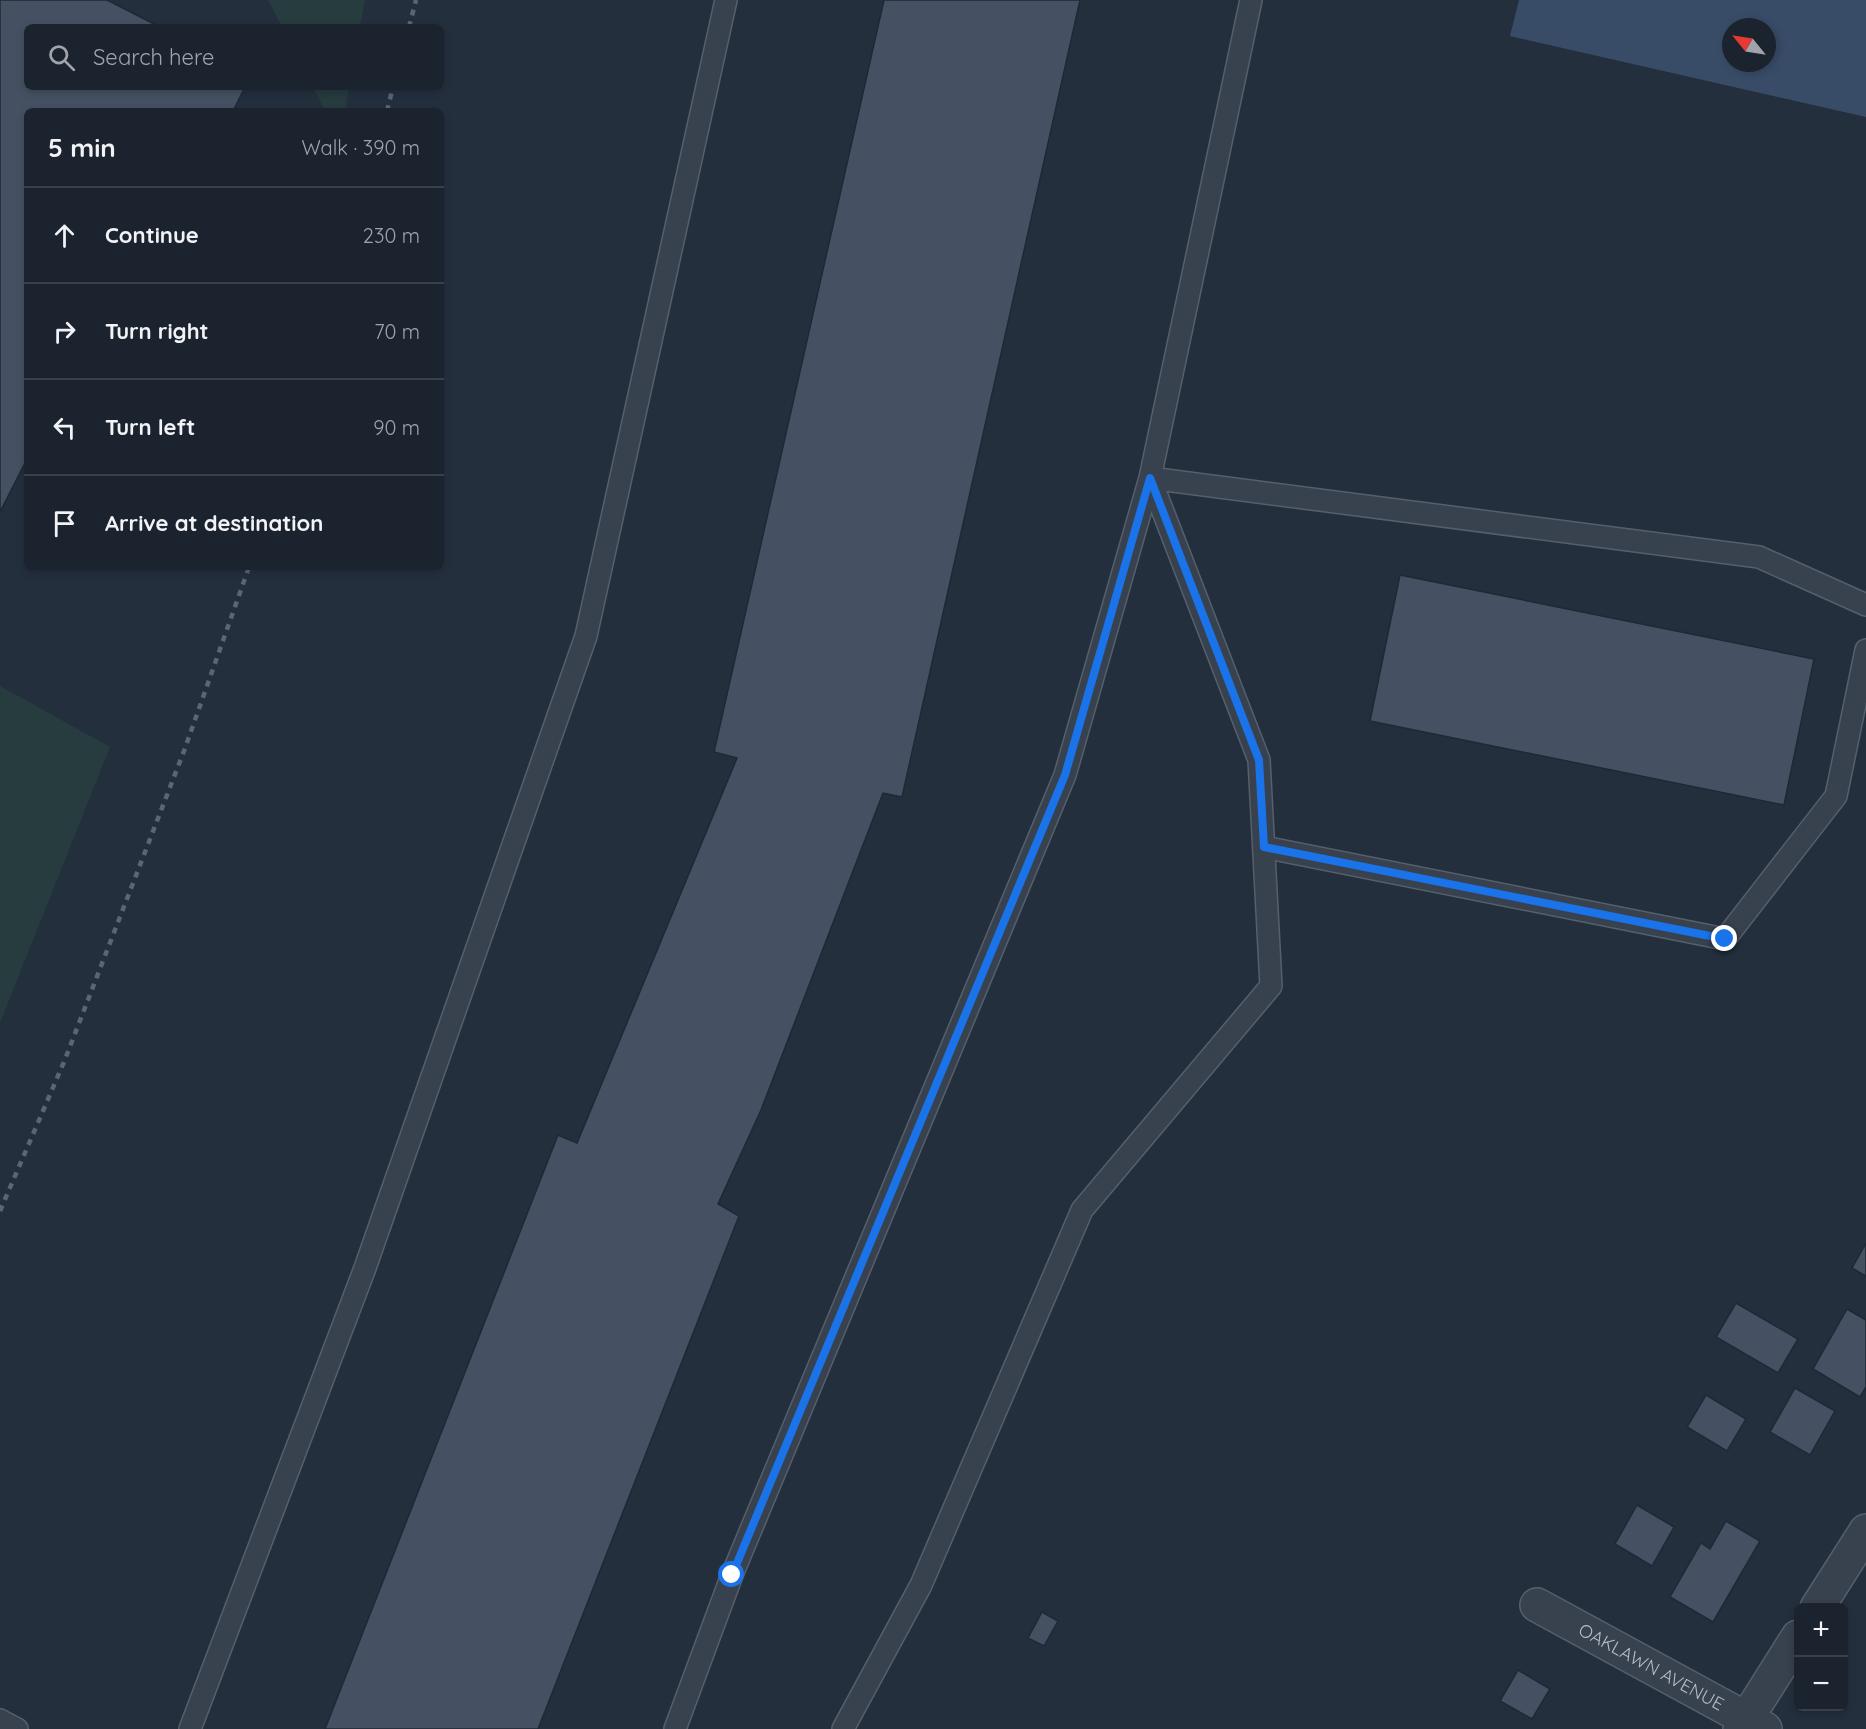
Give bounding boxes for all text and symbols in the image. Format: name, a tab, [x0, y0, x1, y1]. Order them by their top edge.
north arrow	[1722, 18, 1776, 72]
search box	[24, 24, 444, 90]
icon: search	[45, 41, 78, 74]
text: Search here	[93, 43, 214, 71]
text: 5 min	[48, 131, 116, 164]
text: Walk · 390 m	[301, 135, 420, 160]
icon: ahead	[48, 219, 81, 252]
text: Continue	[105, 221, 199, 249]
text: 230 m	[363, 223, 420, 248]
icon: right	[48, 315, 81, 348]
text: Turn right	[105, 317, 209, 345]
text: 70 m	[374, 319, 420, 344]
icon: left	[48, 411, 81, 444]
text: Turn left	[105, 413, 195, 441]
text: 90 m	[373, 415, 420, 440]
icon: arrive	[48, 507, 81, 540]
text: Arrive at destination	[105, 509, 323, 537]
route end	[1711, 925, 1737, 951]
route start	[718, 1561, 744, 1587]
map controls	[1794, 1603, 1848, 1711]
button: +	[1794, 1603, 1848, 1657]
street label: OAKLAWN AVENUE	[1575, 1618, 1728, 1716]
button: −	[1794, 1657, 1848, 1711]

